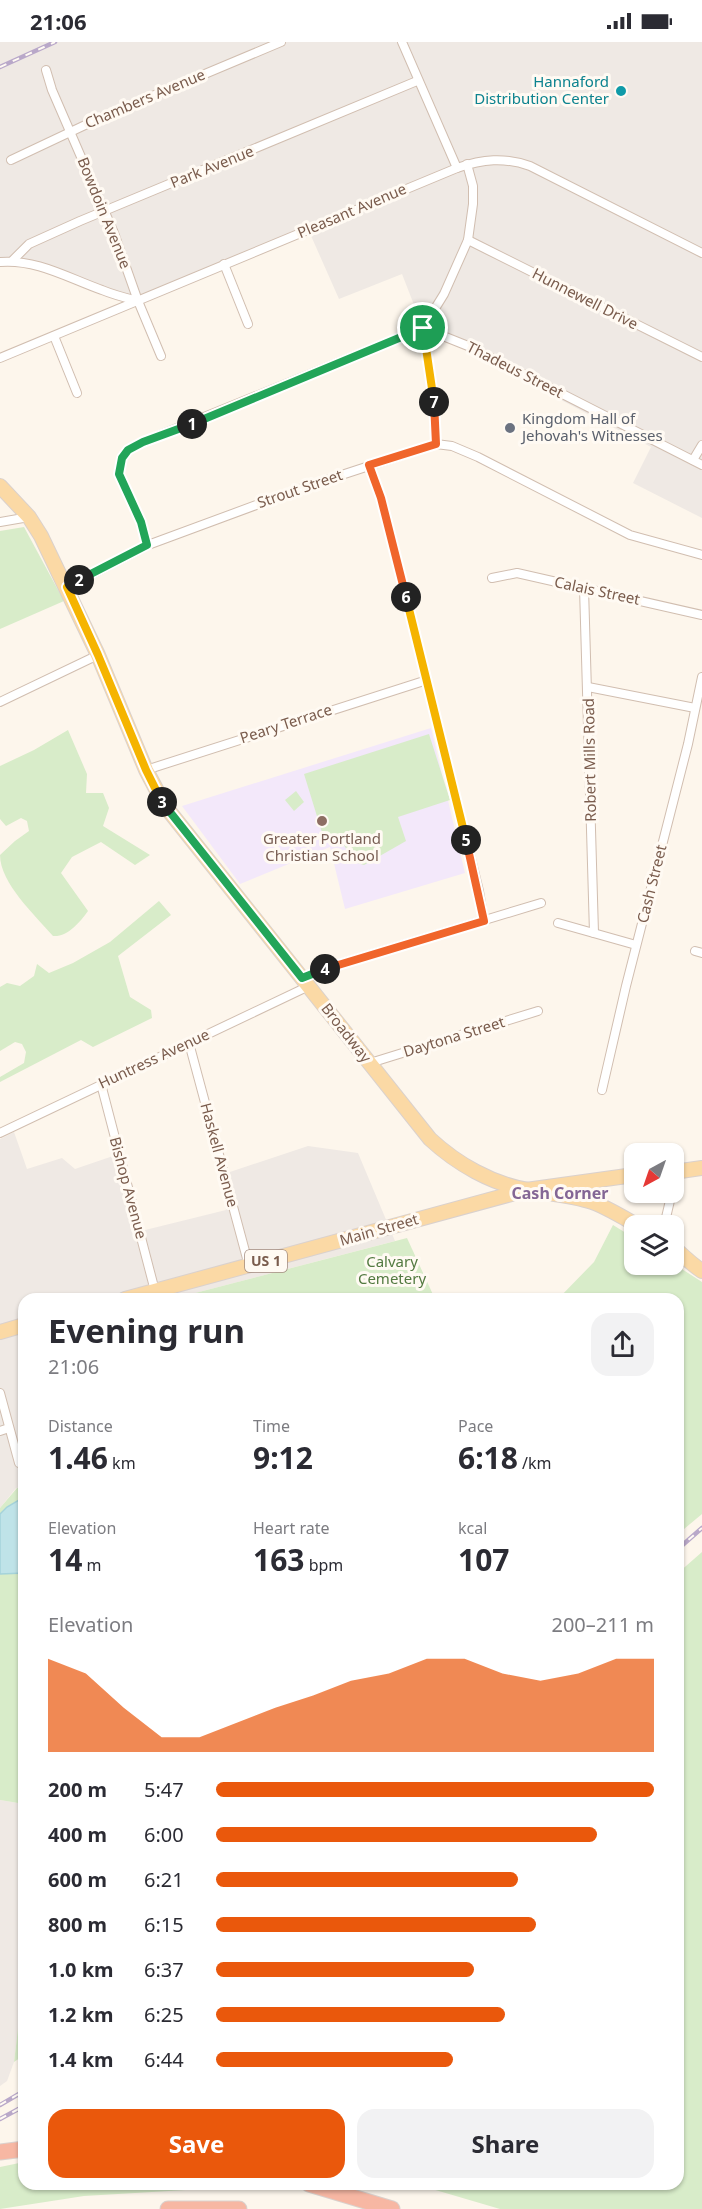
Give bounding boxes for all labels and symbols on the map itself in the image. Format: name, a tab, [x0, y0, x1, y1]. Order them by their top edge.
street label: Chambers Avenue	[81, 64, 208, 132]
place label: Hannaford Distribution Center	[474, 71, 609, 108]
marker: Hannaford Distribution Center	[614, 84, 628, 98]
street label: Park Avenue	[167, 140, 256, 192]
street label: Bowdoin Avenue	[73, 154, 136, 271]
street label: Pleasant Avenue	[294, 178, 409, 242]
street label: Hunnewell Drive	[529, 263, 642, 333]
pin	[397, 302, 448, 353]
street label: Thadeus Street	[464, 336, 568, 402]
pin: 7	[419, 387, 449, 417]
place label: Kingdom Hall of Jehovah's Witnesses	[520, 408, 663, 445]
pin: 1	[177, 409, 207, 439]
marker: Kingdom Hall of Jehovah's Witnesses	[503, 421, 517, 435]
street label: Strout Street	[254, 464, 346, 512]
pin: 2	[64, 565, 94, 595]
street label: Calais Street	[553, 571, 642, 609]
pin: 6	[391, 582, 421, 612]
street label: Robert Mills Road	[578, 698, 600, 822]
street label: Peary Terrace	[237, 699, 334, 747]
pin: 3	[147, 787, 177, 817]
marker: Greater Portland Christian School	[315, 814, 329, 828]
pin: 5	[451, 825, 481, 855]
place label: Greater Portland Christian School	[263, 828, 381, 865]
street label: Cash Street	[632, 842, 671, 925]
pin: 4	[310, 954, 340, 984]
street label: Broadway	[317, 999, 376, 1066]
street label: Daytona Street	[401, 1011, 507, 1061]
street label: Huntress Avenue	[95, 1024, 212, 1093]
street label: Haskell Avenue	[196, 1100, 244, 1209]
street label: Bishop Avenue	[106, 1134, 152, 1241]
north arrow	[624, 1143, 684, 1203]
district label: Cash Corner	[512, 1182, 608, 1204]
street label: Main Street	[337, 1208, 421, 1250]
road number: US 1	[245, 1250, 287, 1272]
park label: Calvary Cemetery	[358, 1251, 426, 1288]

